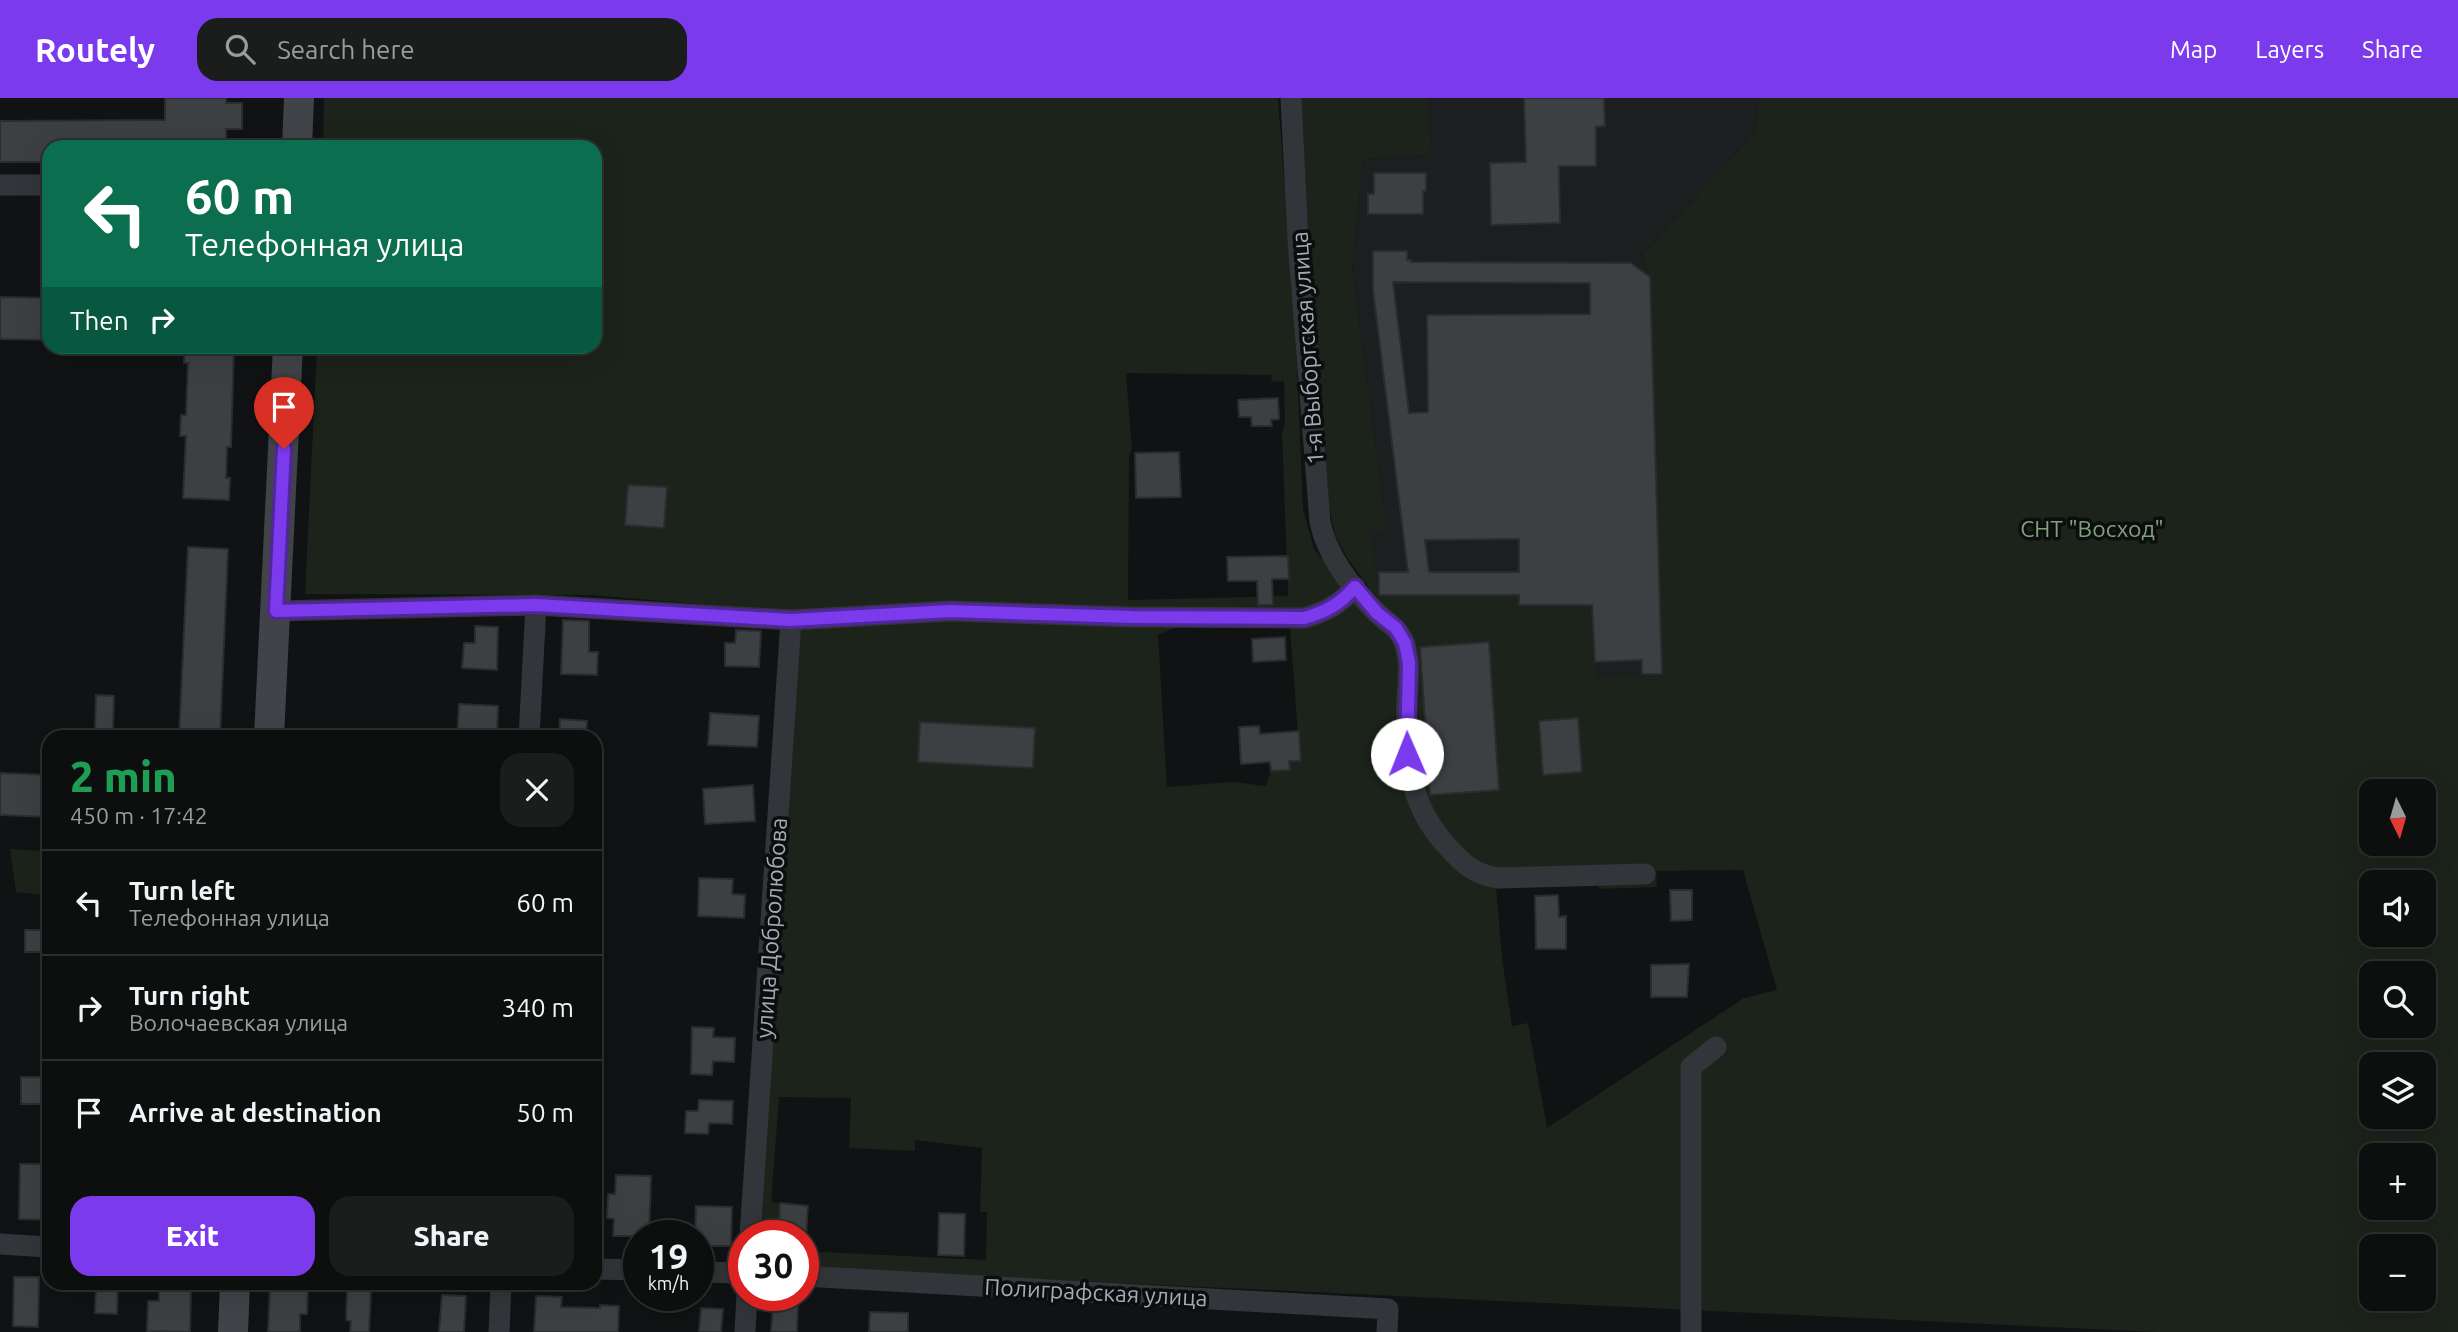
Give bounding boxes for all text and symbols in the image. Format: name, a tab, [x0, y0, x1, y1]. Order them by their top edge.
search box	[197, 18, 687, 81]
icon: search	[221, 30, 259, 68]
text: Routely	[35, 31, 155, 68]
text: Search here	[277, 35, 415, 64]
text: Map	[2170, 36, 2217, 63]
text: Layers	[2255, 36, 2324, 63]
text: Share	[2362, 36, 2423, 63]
icon: left	[70, 168, 161, 259]
text: 60 m	[185, 168, 294, 223]
text: Телефонная улица	[185, 226, 464, 262]
street label: 1-я Выборгская улица	[1286, 231, 1328, 465]
icon: right	[143, 301, 181, 339]
text: Then	[70, 306, 129, 335]
pin	[254, 377, 314, 449]
icon: arrive	[265, 388, 303, 426]
park label: СНТ "Восход"	[2020, 516, 2164, 541]
position arrow	[1370, 717, 1444, 791]
text: 2 min	[70, 753, 177, 800]
button: close	[500, 753, 574, 827]
north arrow	[2359, 779, 2436, 856]
map controls	[2359, 779, 2436, 1311]
text: 450 m · 17:42	[70, 803, 208, 828]
street label: улица Добролюбова	[751, 817, 791, 1039]
button: sound	[2359, 870, 2436, 947]
text: Turn left	[129, 876, 235, 905]
icon: left	[70, 884, 108, 922]
text: 60 m	[516, 888, 574, 917]
text: Телефонная улица	[129, 905, 330, 930]
button: search	[2359, 961, 2436, 1038]
text: Turn right	[129, 981, 250, 1010]
icon: right	[70, 989, 108, 1027]
text: 340 m	[502, 993, 574, 1022]
text: Волочаевская улица	[129, 1010, 348, 1035]
button: layers	[2359, 1052, 2436, 1129]
icon: arrive	[70, 1094, 108, 1132]
text: Arrive at destination	[129, 1098, 382, 1127]
text: 50 m	[516, 1098, 574, 1127]
button: +	[2359, 1143, 2436, 1220]
button: Exit	[70, 1196, 315, 1276]
button: Share	[329, 1196, 574, 1276]
speed limit sign: 30	[728, 1220, 819, 1311]
button: −	[2359, 1234, 2436, 1311]
text: 19	[649, 1236, 688, 1276]
text: km/h	[648, 1273, 689, 1293]
street label: Полиграфская улица	[984, 1274, 1208, 1310]

